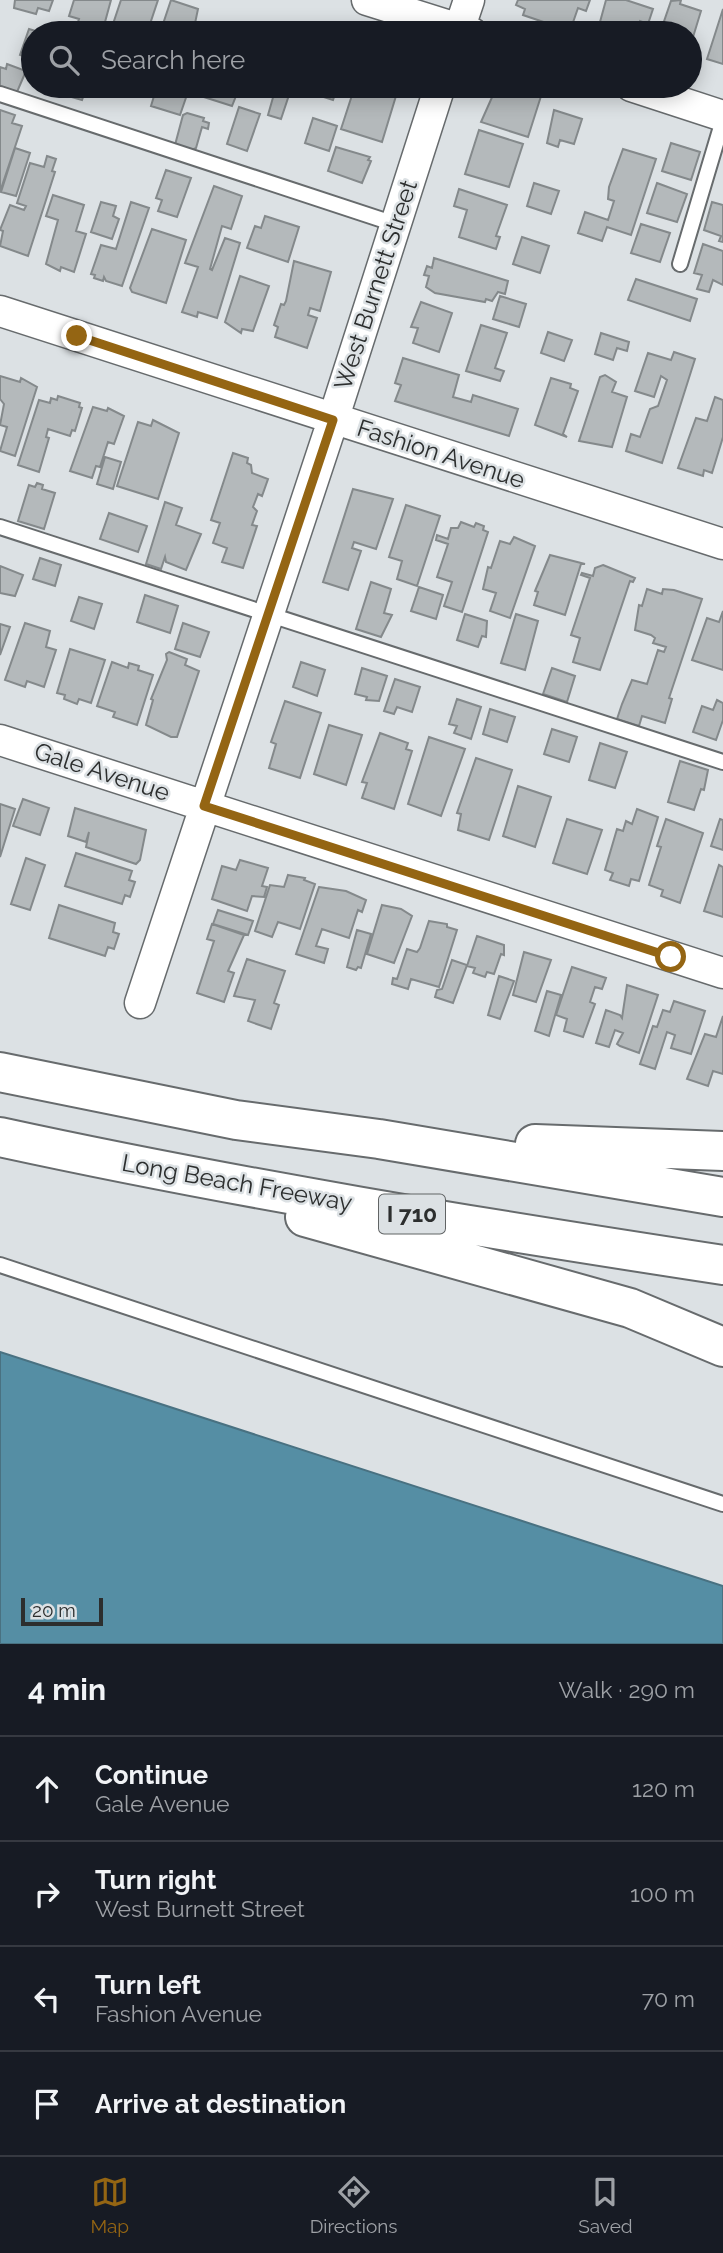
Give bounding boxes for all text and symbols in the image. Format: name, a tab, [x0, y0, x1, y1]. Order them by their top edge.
search box	[21, 21, 702, 98]
icon: search	[45, 41, 83, 79]
text: Search here	[101, 45, 245, 75]
street label: West Burnett Street	[328, 176, 423, 393]
route end	[61, 320, 92, 351]
street label: Fashion Avenue	[354, 413, 529, 494]
street label: Gale Avenue	[31, 736, 173, 807]
route start	[655, 941, 686, 972]
street label: Long Beach Freeway	[120, 1148, 355, 1217]
road number: I 710	[379, 1194, 445, 1233]
scale bar	[21, 1595, 103, 1627]
text: 20 m	[32, 1599, 76, 1621]
text: 4 min	[28, 1672, 106, 1707]
text: Walk · 290 m	[559, 1676, 695, 1703]
text: Continue	[95, 1760, 208, 1790]
icon: ahead	[28, 1770, 66, 1808]
text: 120 m	[632, 1775, 695, 1802]
text: Gale Avenue	[95, 1790, 230, 1817]
text: Turn right	[95, 1865, 216, 1895]
icon: right	[28, 1875, 66, 1913]
text: 100 m	[630, 1880, 695, 1907]
text: West Burnett Street	[95, 1895, 305, 1922]
text: Turn left	[95, 1970, 201, 2000]
icon: left	[28, 1980, 66, 2018]
text: 70 m	[642, 1985, 695, 2012]
text: Fashion Avenue	[95, 2000, 262, 2027]
icon: arrive	[28, 2085, 66, 2123]
text: Arrive at destination	[95, 2089, 346, 2119]
tab: Map	[90, 2173, 129, 2237]
tab: Directions	[310, 2173, 398, 2237]
tab: Saved	[578, 2173, 633, 2237]

